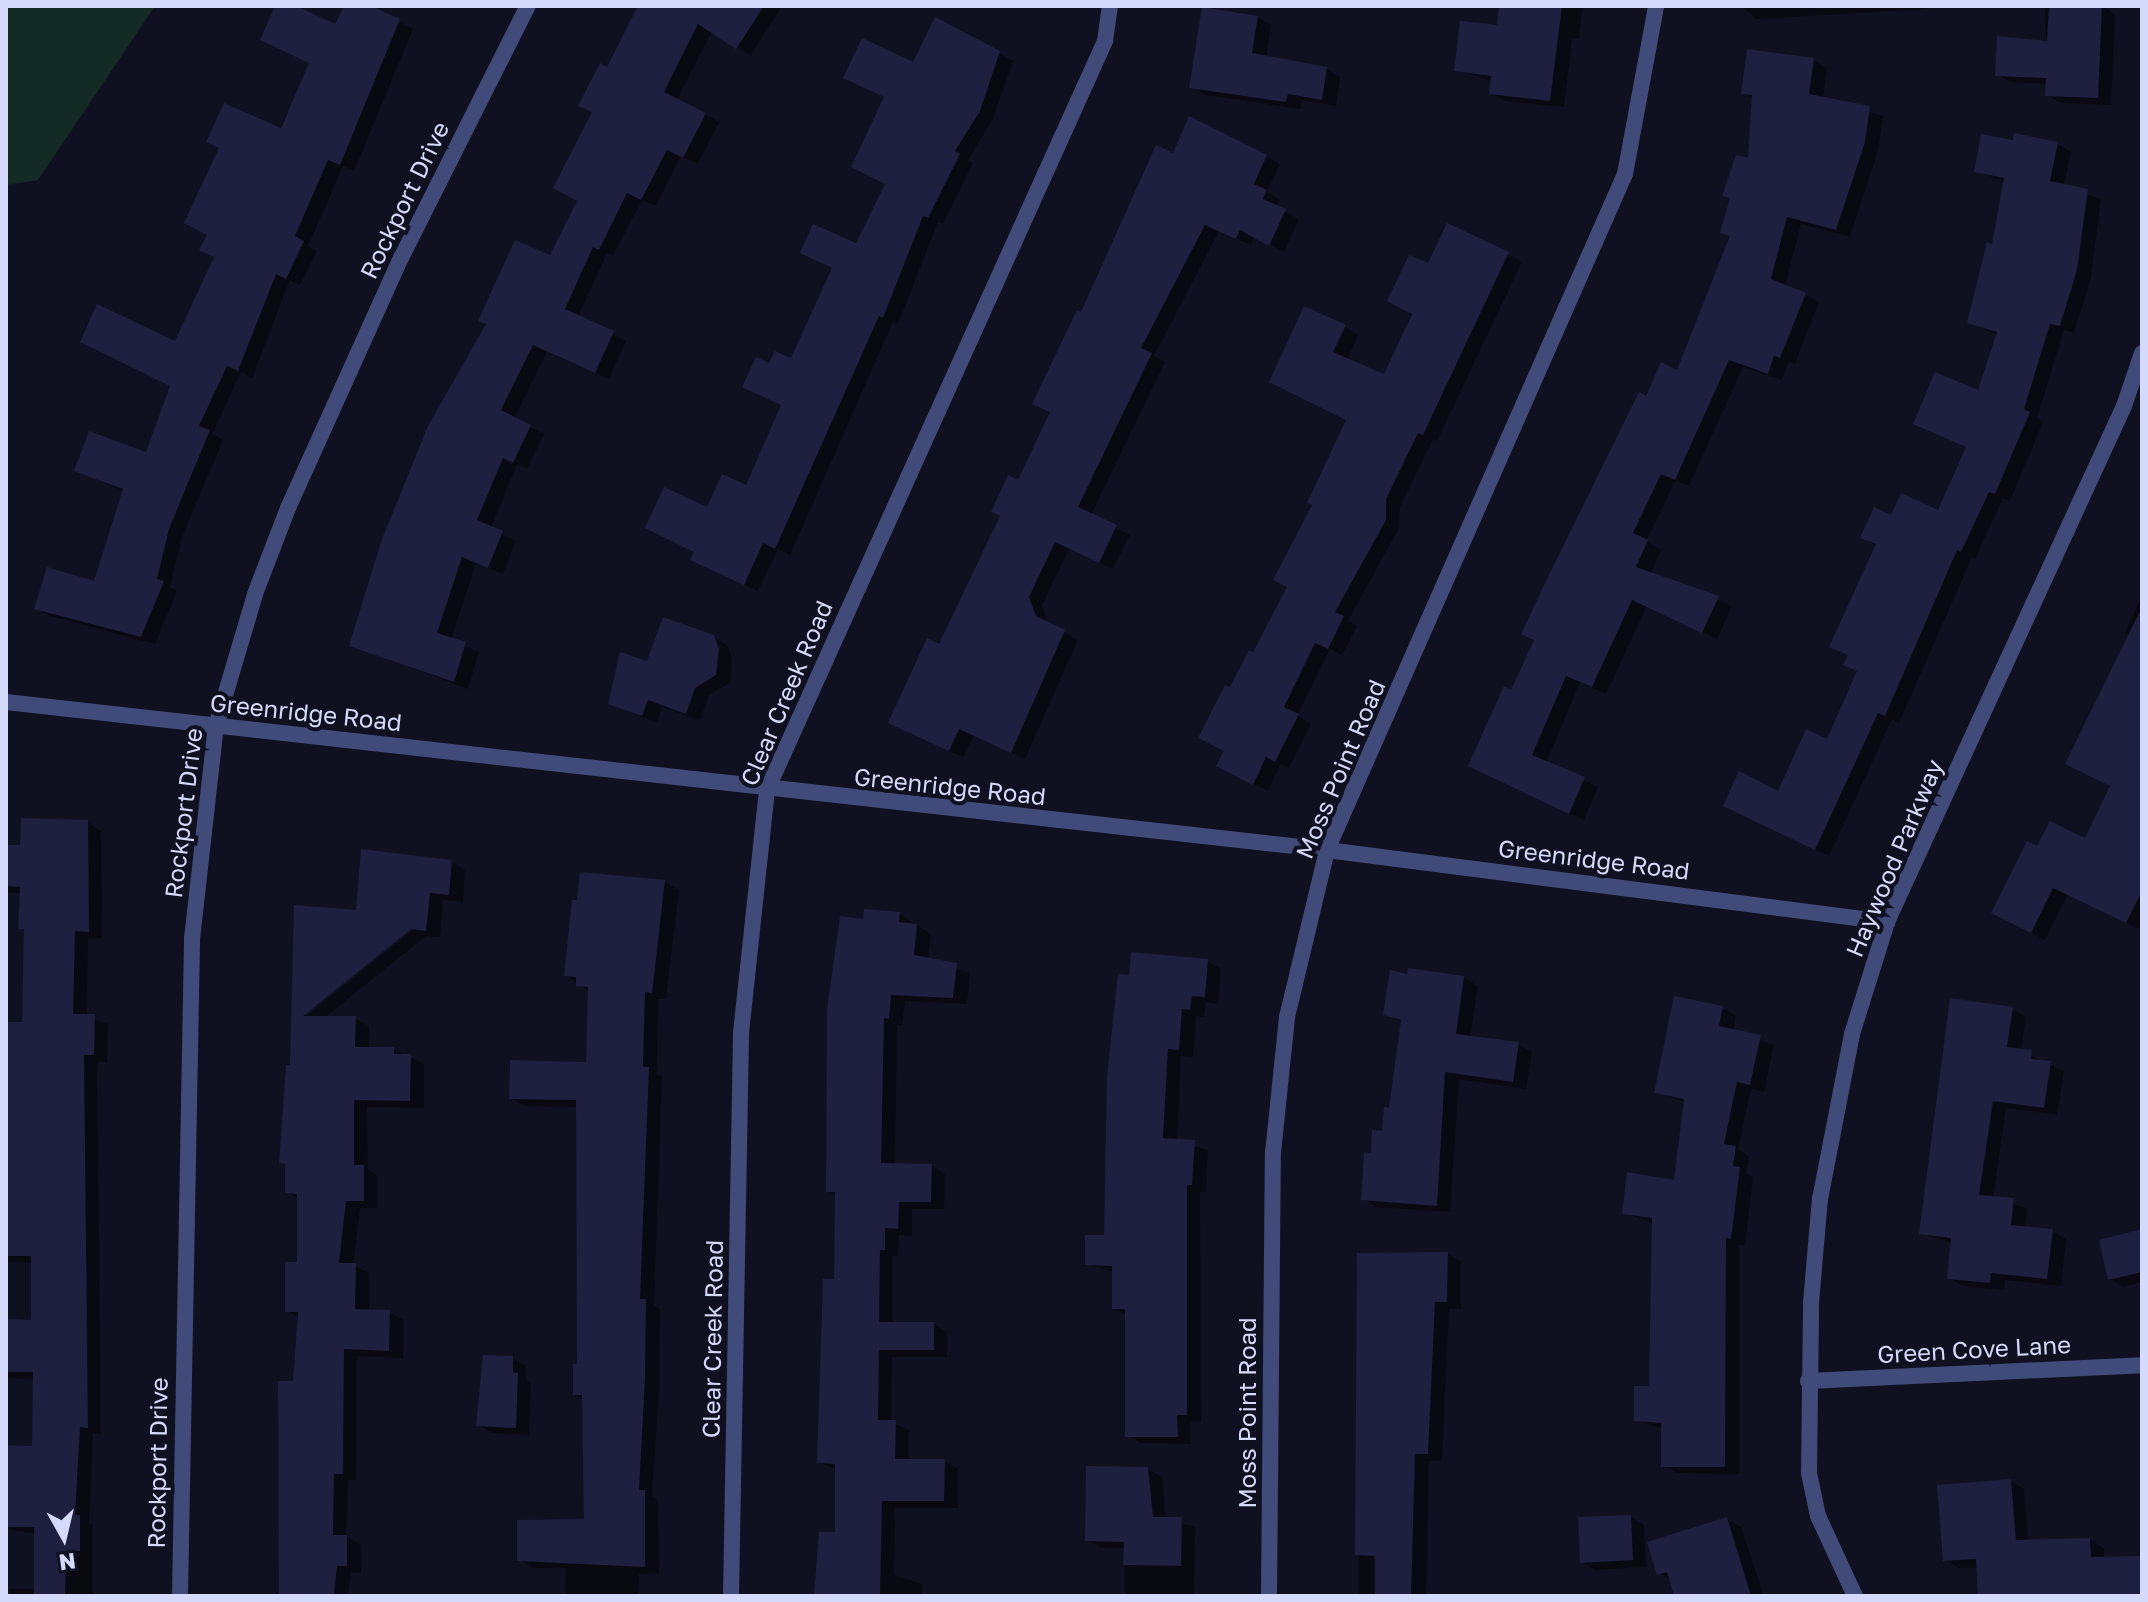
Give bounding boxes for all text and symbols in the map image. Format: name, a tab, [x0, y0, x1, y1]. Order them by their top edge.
street label: Rockport Drive	[354, 117, 454, 283]
street label: Clear Creek Road	[734, 596, 838, 790]
street label: Moss Point Road	[1289, 675, 1391, 863]
street label: Greenridge Road	[209, 688, 403, 736]
street label: Rockport Drive	[158, 726, 208, 900]
street label: Haywood Parkway	[1839, 755, 1949, 961]
street label: Greenridge Road	[853, 762, 1047, 810]
street label: Greenridge Road	[1497, 833, 1691, 885]
street label: Clear Creek Road	[696, 1240, 728, 1438]
street label: Moss Point Road	[1233, 1317, 1261, 1509]
street label: Green Cove Lane	[1876, 1330, 2072, 1368]
street label: Rockport Drive	[141, 1377, 173, 1549]
north arrow	[24, 1498, 104, 1578]
text: N	[57, 1548, 78, 1577]

